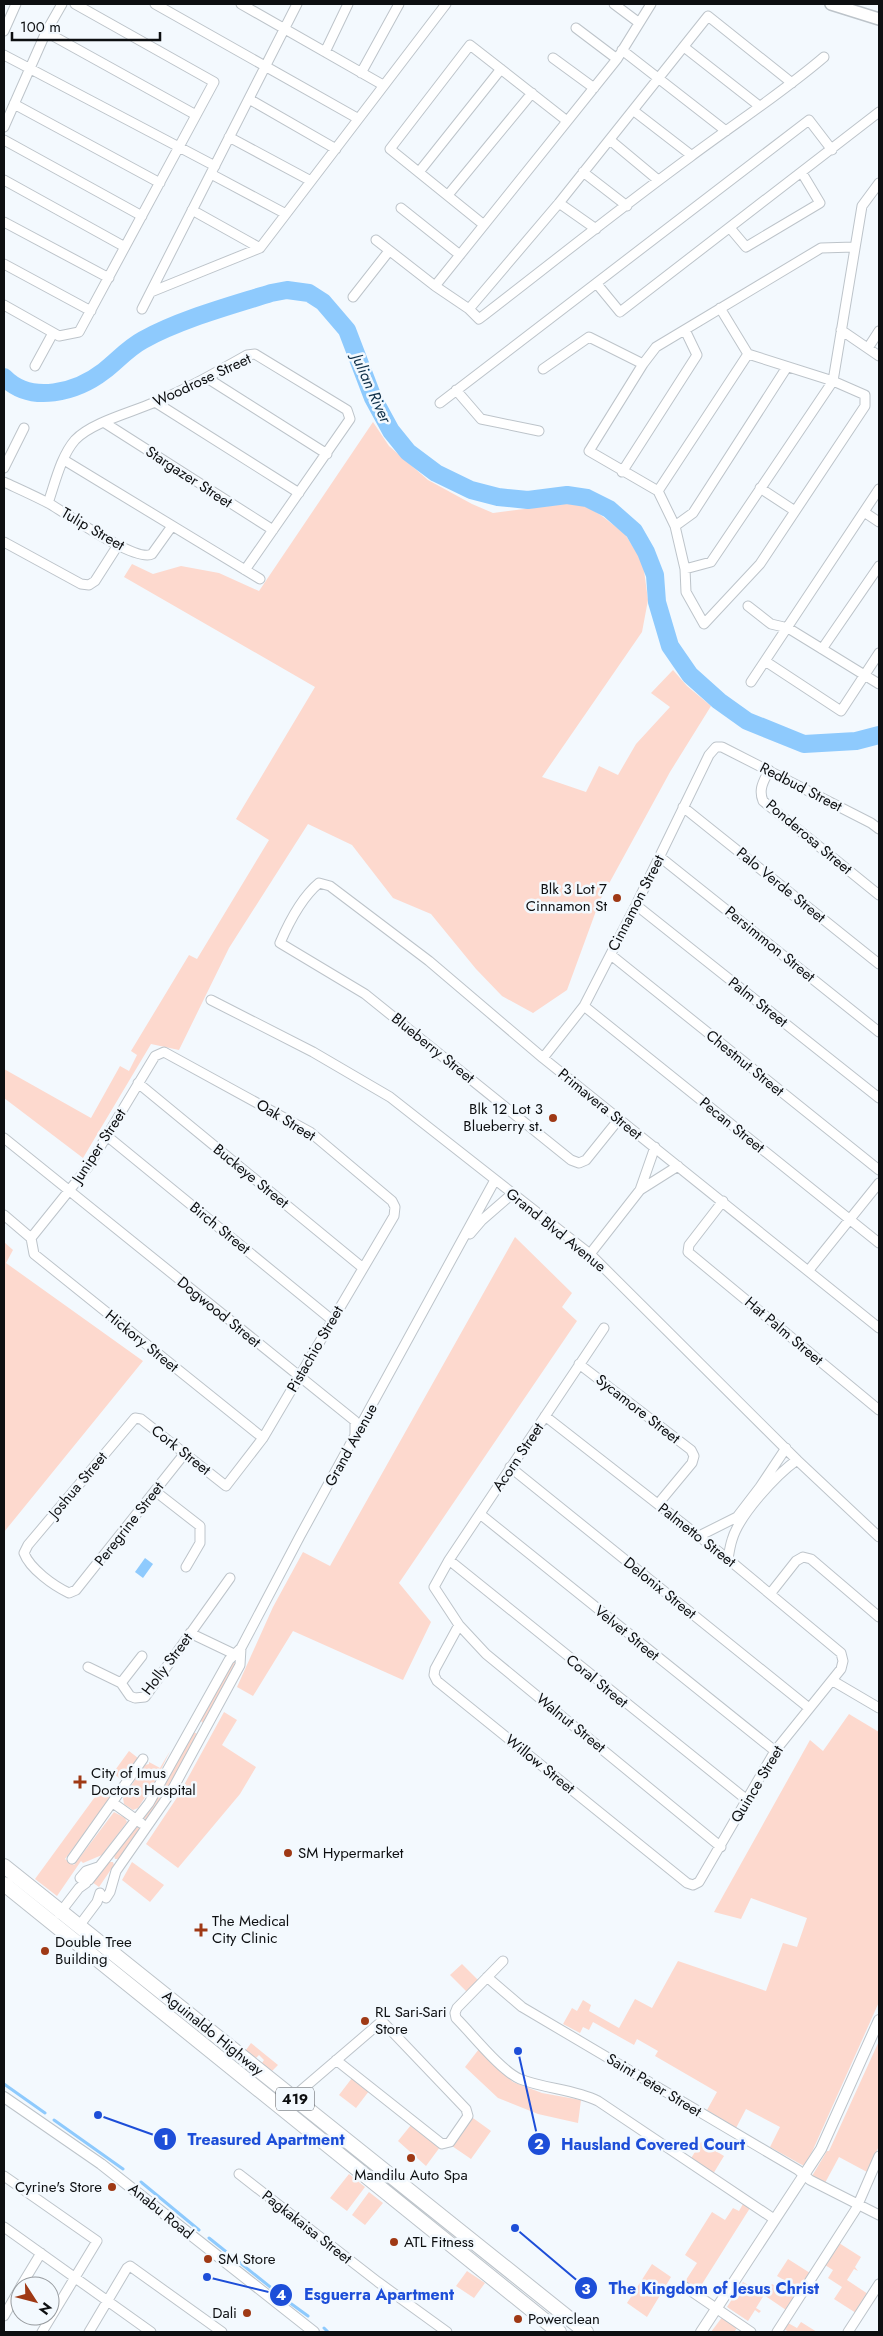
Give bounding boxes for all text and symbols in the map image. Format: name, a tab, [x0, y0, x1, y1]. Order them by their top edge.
scale bar	[12, 10, 160, 42]
text: 100 m	[20, 16, 61, 38]
water label: Julian River	[345, 347, 398, 428]
street label: Woodrose Street	[149, 348, 255, 412]
street label: Stargazer Street	[141, 441, 237, 514]
street label: Tulip Street	[57, 502, 129, 556]
street label: Redbud Street	[756, 757, 846, 817]
street label: Ponderosa Street	[761, 794, 857, 880]
street label: Palo Verde Street	[732, 842, 831, 928]
street label: Cinnamon Street	[602, 851, 670, 955]
place label: Blk 3 Lot 7 Cinnamon St	[526, 878, 607, 917]
marker: Blk 3 Lot 7 Cinnamon St	[611, 892, 623, 904]
street label: Persimmon Street	[720, 901, 820, 988]
street label: Palm Street	[723, 972, 793, 1033]
street label: Blueberry Street	[387, 1008, 480, 1089]
street label: Chestnut Street	[701, 1025, 789, 1102]
street label: Primavera Street	[553, 1063, 647, 1145]
street label: Pecan Street	[695, 1092, 770, 1158]
street label: Oak Street	[252, 1094, 320, 1147]
place label: Blk 12 Lot 3 Blueberry st.	[463, 1098, 543, 1137]
street label: Juniper Street	[66, 1104, 132, 1189]
marker: Blk 12 Lot 3 Blueberry st.	[547, 1112, 559, 1124]
street label: Buckeye Street	[208, 1139, 294, 1214]
street label: Grand Blvd Avenue	[501, 1183, 611, 1277]
street label: Birch Street	[185, 1197, 255, 1260]
street label: Dogwood Street	[172, 1271, 266, 1353]
street label: Hat Palm Street	[740, 1292, 828, 1371]
street label: Pistachio Street	[281, 1301, 349, 1396]
street label: Hickory Street	[101, 1304, 184, 1378]
street label: Sycamore Street	[591, 1369, 685, 1449]
street label: Grand Avenue	[319, 1399, 383, 1490]
street label: Acorn Street	[487, 1418, 549, 1496]
street label: Cork Street	[146, 1420, 216, 1481]
street label: Joshua Street	[42, 1447, 113, 1525]
street label: Peregrine Street	[89, 1477, 169, 1571]
street label: Palmetto Street	[653, 1498, 741, 1573]
street label: Delonix Street	[619, 1552, 701, 1624]
street label: Velvet Street	[590, 1600, 664, 1666]
street label: Holly Street	[136, 1628, 198, 1700]
street label: Coral Street	[561, 1649, 633, 1713]
street label: Walnut Street	[532, 1688, 611, 1758]
street label: Willow Street	[500, 1729, 580, 1799]
street label: Quince Street	[725, 1741, 789, 1827]
place label: City of Imus Doctors Hospital	[91, 1762, 196, 1801]
marker: City of Imus Doctors Hospital	[73, 1775, 87, 1789]
place label: SM Hypermarket	[298, 1842, 404, 1864]
marker: SM Hypermarket	[282, 1847, 294, 1859]
place label: The Medical City Clinic	[212, 1910, 289, 1949]
marker: The Medical City Clinic	[194, 1923, 208, 1937]
place label: Double Tree Building	[55, 1931, 132, 1970]
marker: Double Tree Building	[39, 1945, 51, 1957]
street label: Aguinaldo Highway	[158, 1985, 269, 2081]
place label: RL Sari-Sari Store	[375, 2001, 447, 2040]
marker: RL Sari-Sari Store	[359, 2015, 371, 2027]
street label: Saint Peter Street	[602, 2048, 706, 2122]
road number: 419	[276, 2088, 314, 2110]
callout: Treasured Apartment	[153, 2124, 355, 2155]
text: Treasured Apartment	[188, 2128, 345, 2151]
text: 1	[161, 2129, 169, 2151]
callout: Hausland Covered Court	[526, 2129, 755, 2160]
text: 2	[534, 2133, 544, 2155]
text: Hausland Covered Court	[561, 2133, 746, 2156]
marker: Mandilu Auto Spa	[405, 2152, 417, 2164]
place label: Mandilu Auto Spa	[354, 2164, 468, 2186]
place label: Cyrine's Store	[15, 2176, 102, 2198]
street label: Anabu Road	[124, 2178, 198, 2244]
marker: Cyrine's Store	[106, 2181, 118, 2193]
street label: Pagkakaisa Street	[257, 2185, 357, 2269]
place label: ATL Fitness	[404, 2231, 474, 2253]
marker: ATL Fitness	[388, 2236, 400, 2248]
place label: SM Store	[218, 2248, 276, 2270]
marker: SM Store	[202, 2253, 214, 2265]
callout: The Kingdom of Jesus Christ	[574, 2273, 829, 2304]
north arrow	[10, 2276, 60, 2326]
text: The Kingdom of Jesus Christ	[609, 2277, 820, 2300]
text: 3	[581, 2278, 591, 2300]
callout: Esguerra Apartment	[269, 2279, 464, 2310]
text: Esguerra Apartment	[304, 2283, 455, 2306]
text: 4	[276, 2284, 286, 2306]
text: N	[34, 2298, 57, 2319]
place label: Dali	[212, 2302, 237, 2324]
marker: Dali	[241, 2307, 253, 2319]
place label: Powerclean	[528, 2308, 600, 2330]
marker: Powerclean	[512, 2313, 524, 2325]

